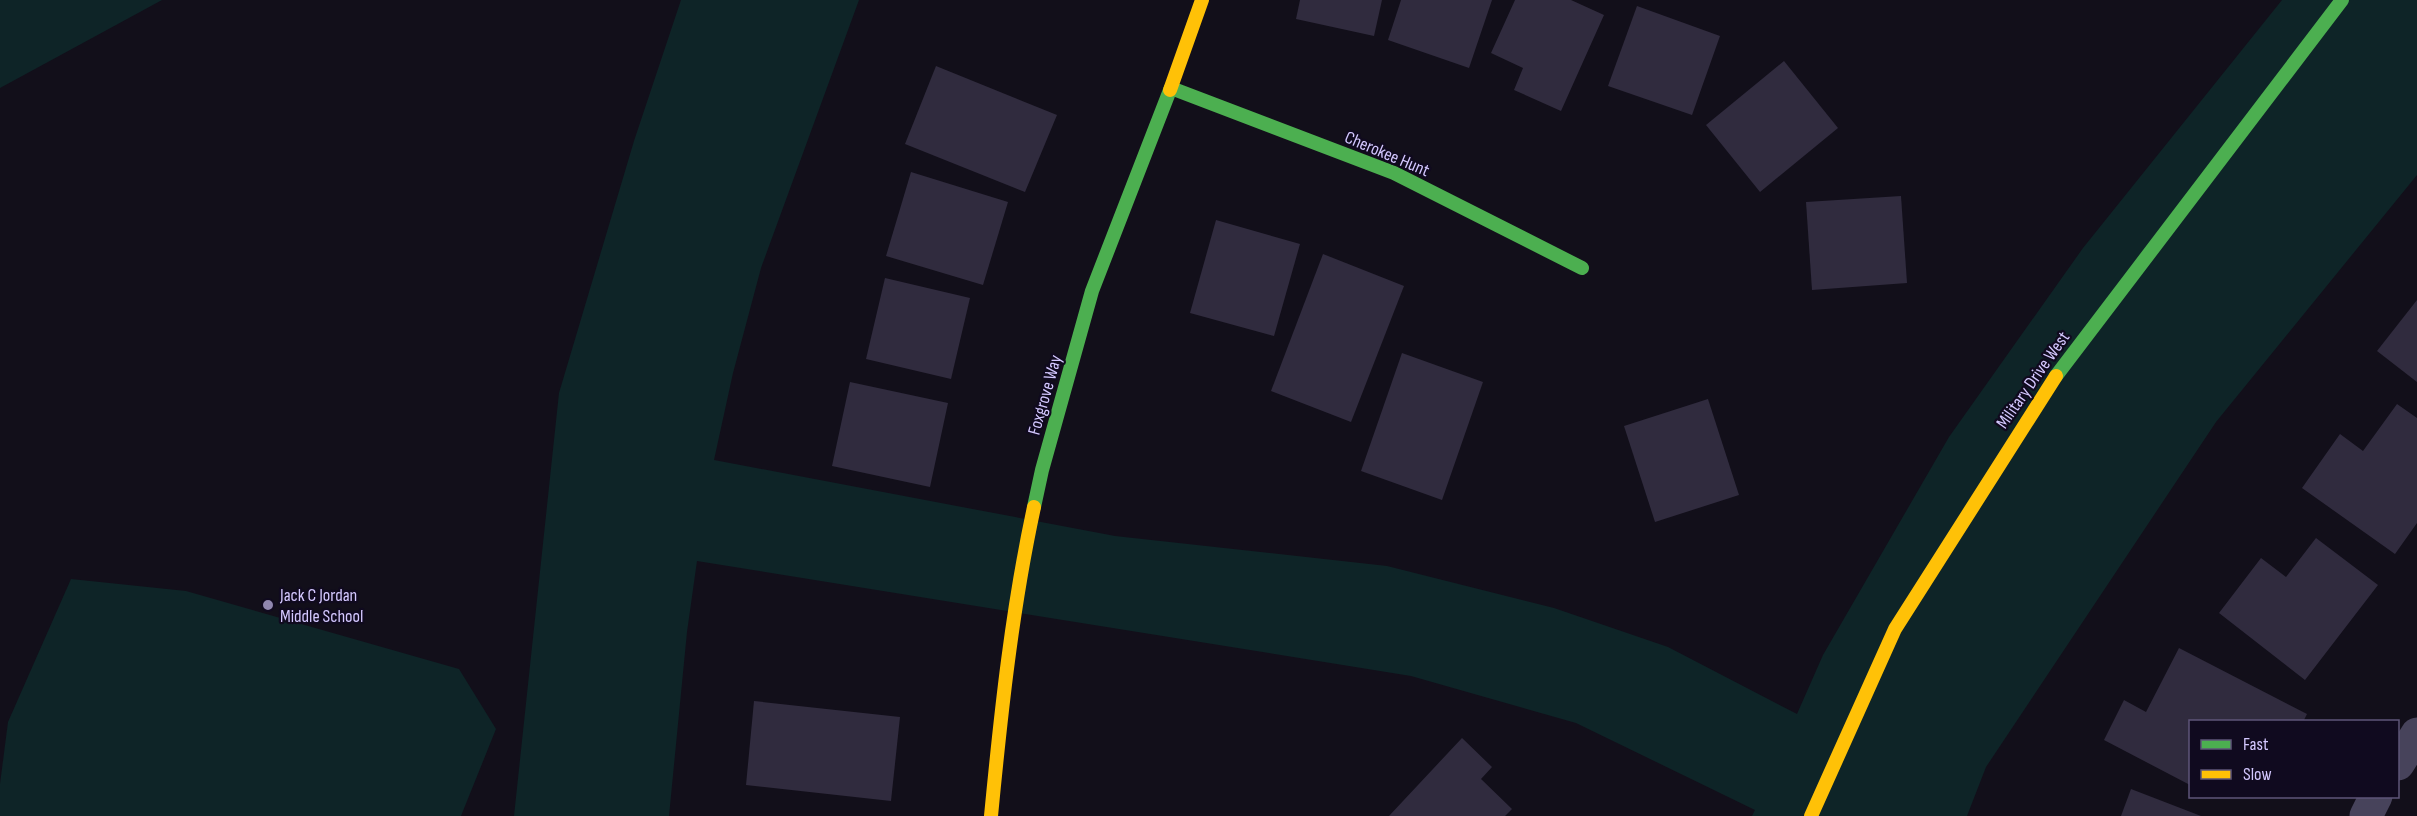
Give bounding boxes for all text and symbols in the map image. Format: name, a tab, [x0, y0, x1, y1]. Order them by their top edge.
street label: Cherokee Hunt	[1342, 127, 1433, 181]
street label: Military Drive West	[1992, 327, 2074, 432]
street label: Foxgrove Way	[1024, 353, 1066, 437]
place label: Jack C Jordan Middle School	[279, 585, 363, 627]
marker: Jack C Jordan Middle School	[261, 598, 275, 612]
legend	[2189, 720, 2399, 798]
text: Fast	[2243, 734, 2269, 755]
text: Slow	[2243, 764, 2272, 785]

